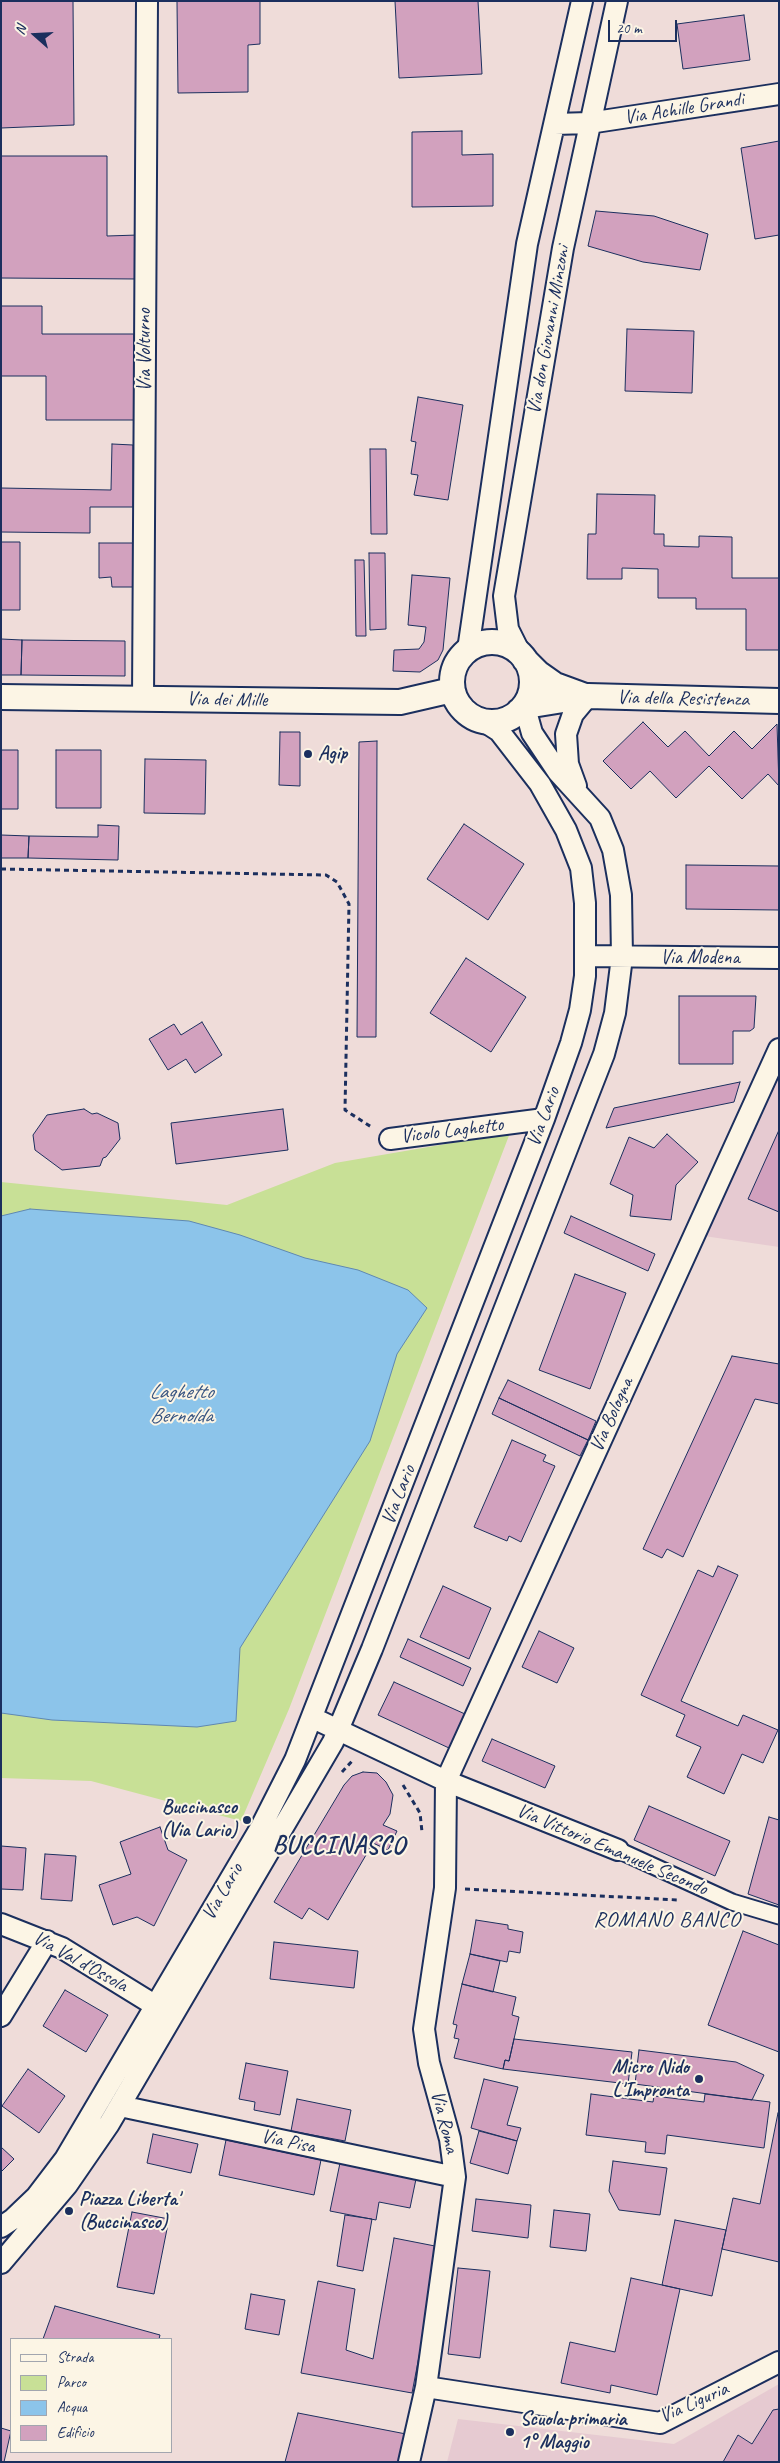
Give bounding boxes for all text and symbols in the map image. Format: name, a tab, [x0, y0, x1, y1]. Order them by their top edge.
north arrow	[10, 10, 60, 60]
scale bar	[610, 10, 679, 42]
text: 20 m	[616, 19, 642, 38]
text: N	[11, 23, 30, 37]
street label: Via Achille Grandi	[623, 88, 745, 130]
street label: Via don Giovanni Minzoni	[522, 244, 576, 416]
street label: Via Volturno	[133, 308, 157, 392]
street label: Via della Resistenza	[617, 686, 749, 712]
street label: Via dei Mille	[186, 687, 268, 713]
place label: Agip	[318, 742, 347, 766]
marker: Agip	[302, 748, 314, 760]
street label: Via Modena	[660, 946, 740, 970]
street label: Via Lario	[522, 1084, 566, 1150]
street label: Vicolo Laghetto	[399, 1113, 505, 1149]
street label: Via Bologna	[585, 1374, 639, 1456]
water label: Laghetto Bernolda	[149, 1379, 213, 1429]
street label: Via Lario	[377, 1462, 421, 1528]
place label: Buccinasco (Via Lario)	[161, 1796, 237, 1843]
street label: Via Vittorio Emanuele Secondo	[513, 1799, 711, 1901]
marker: Buccinasco (Via Lario)	[241, 1814, 253, 1826]
district label: BUCCINASCO	[271, 1831, 407, 1861]
street label: Via Lario	[197, 1859, 249, 1925]
district label: ROMANO BANCO	[593, 1907, 741, 1933]
street label: Via Val d'Ossola	[28, 1926, 132, 1998]
place label: Micro Nido L'Impronta	[612, 2056, 689, 2103]
marker: Micro Nido L'Impronta	[693, 2073, 705, 2085]
street label: Via Roma	[425, 2088, 463, 2156]
street label: Via Pisa	[259, 2125, 317, 2159]
place label: Piazza Liberta' (Buccinasco)	[79, 2188, 179, 2235]
marker: Piazza Liberta' (Buccinasco)	[63, 2205, 75, 2217]
legend	[10, 2338, 172, 2453]
text: Strada	[57, 2348, 93, 2367]
text: Parco	[57, 2373, 86, 2392]
street label: Via Liguria	[656, 2377, 732, 2429]
text: Acqua	[57, 2398, 87, 2417]
place label: Scuola primaria 1° Maggio	[520, 2408, 626, 2455]
text: Edificio	[57, 2423, 94, 2442]
marker: Scuola primaria 1° Maggio	[504, 2426, 516, 2438]

